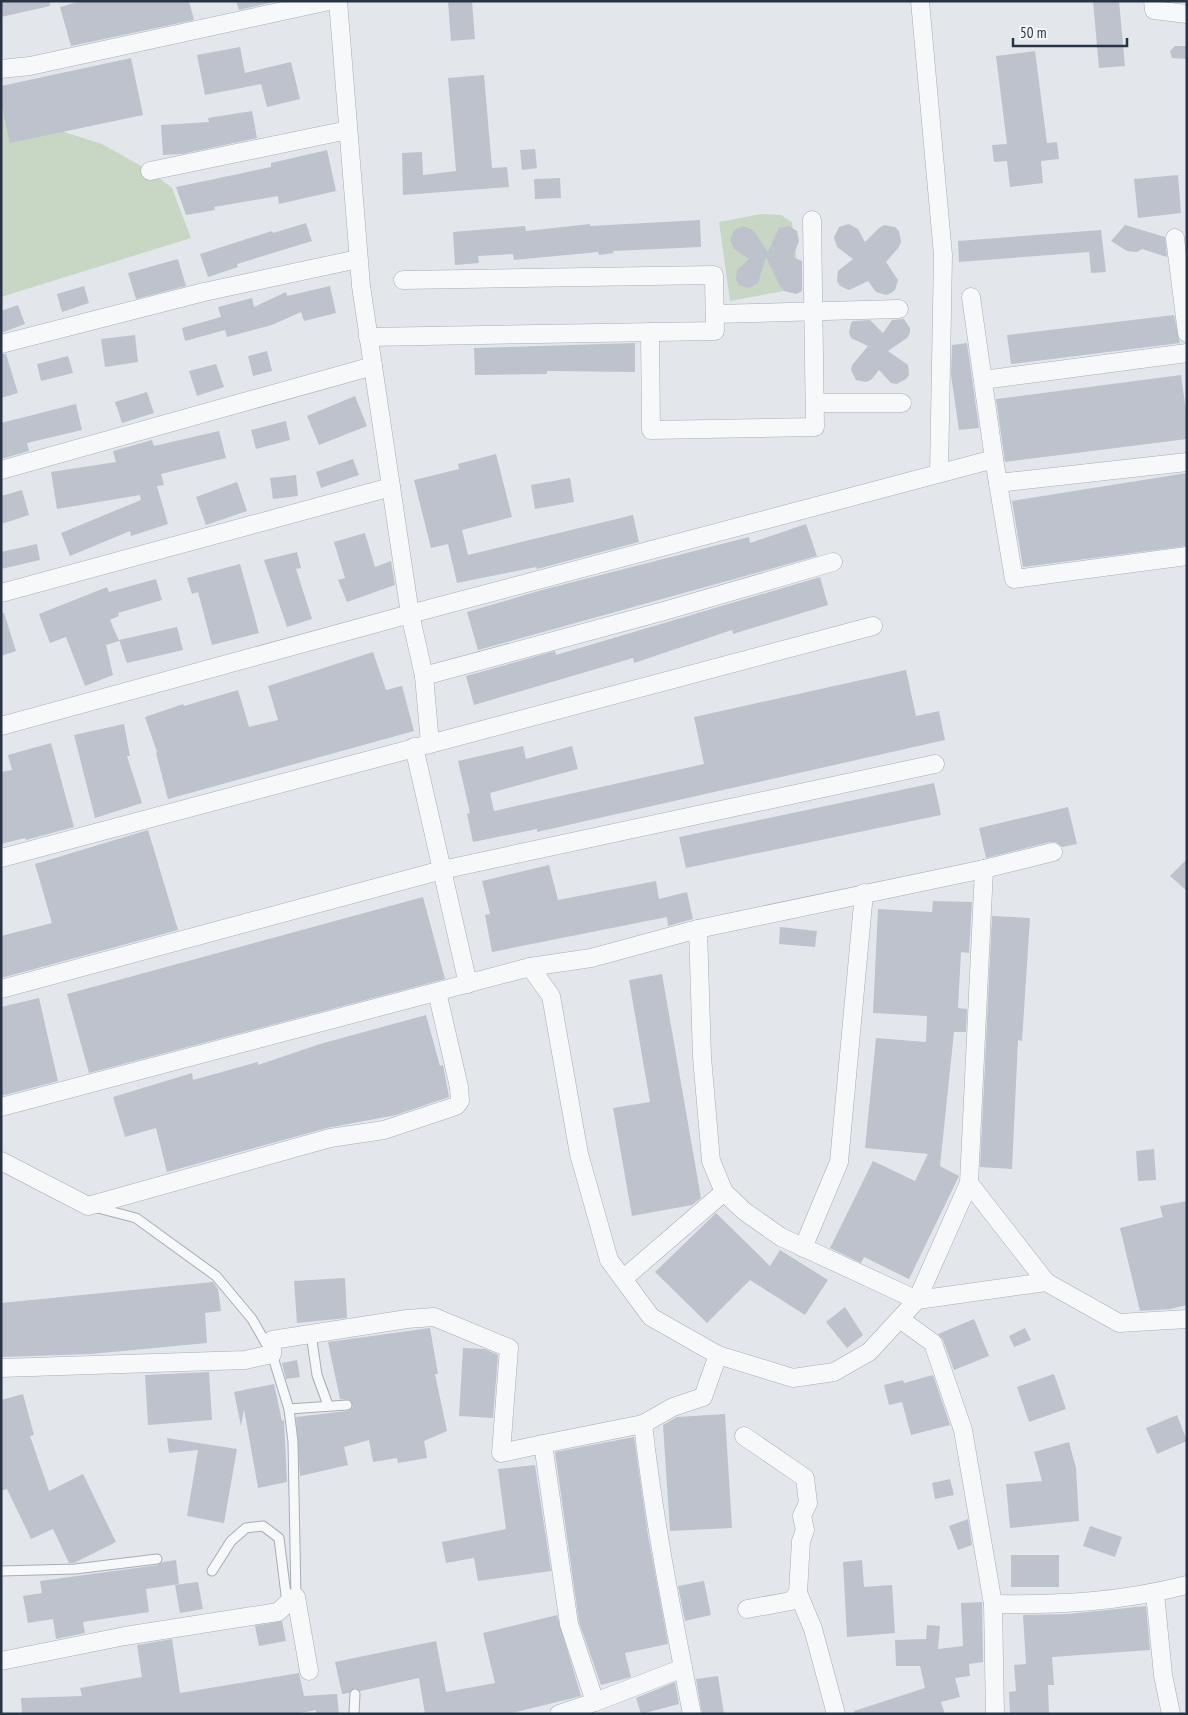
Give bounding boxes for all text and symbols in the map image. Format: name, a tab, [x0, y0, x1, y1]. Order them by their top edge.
scale bar	[1013, 15, 1127, 47]
text: 50 m	[1020, 23, 1046, 42]

